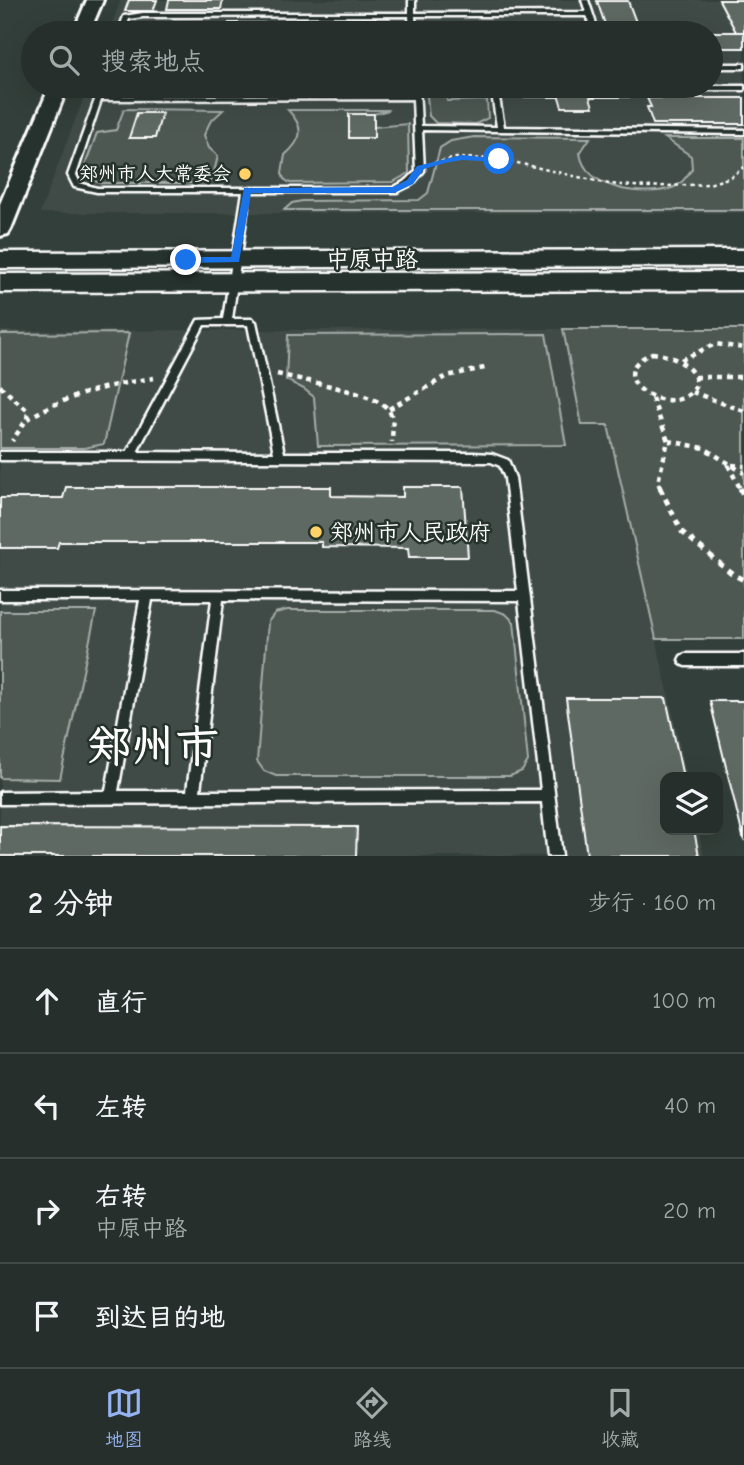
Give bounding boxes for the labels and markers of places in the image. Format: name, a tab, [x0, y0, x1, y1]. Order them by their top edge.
place label: 郑州市人大常委会	[79, 163, 231, 185]
marker: 郑州市人大常委会	[237, 166, 253, 182]
place label: 郑州市人民政府	[330, 519, 491, 546]
marker: 郑州市人民政府	[308, 524, 324, 540]

